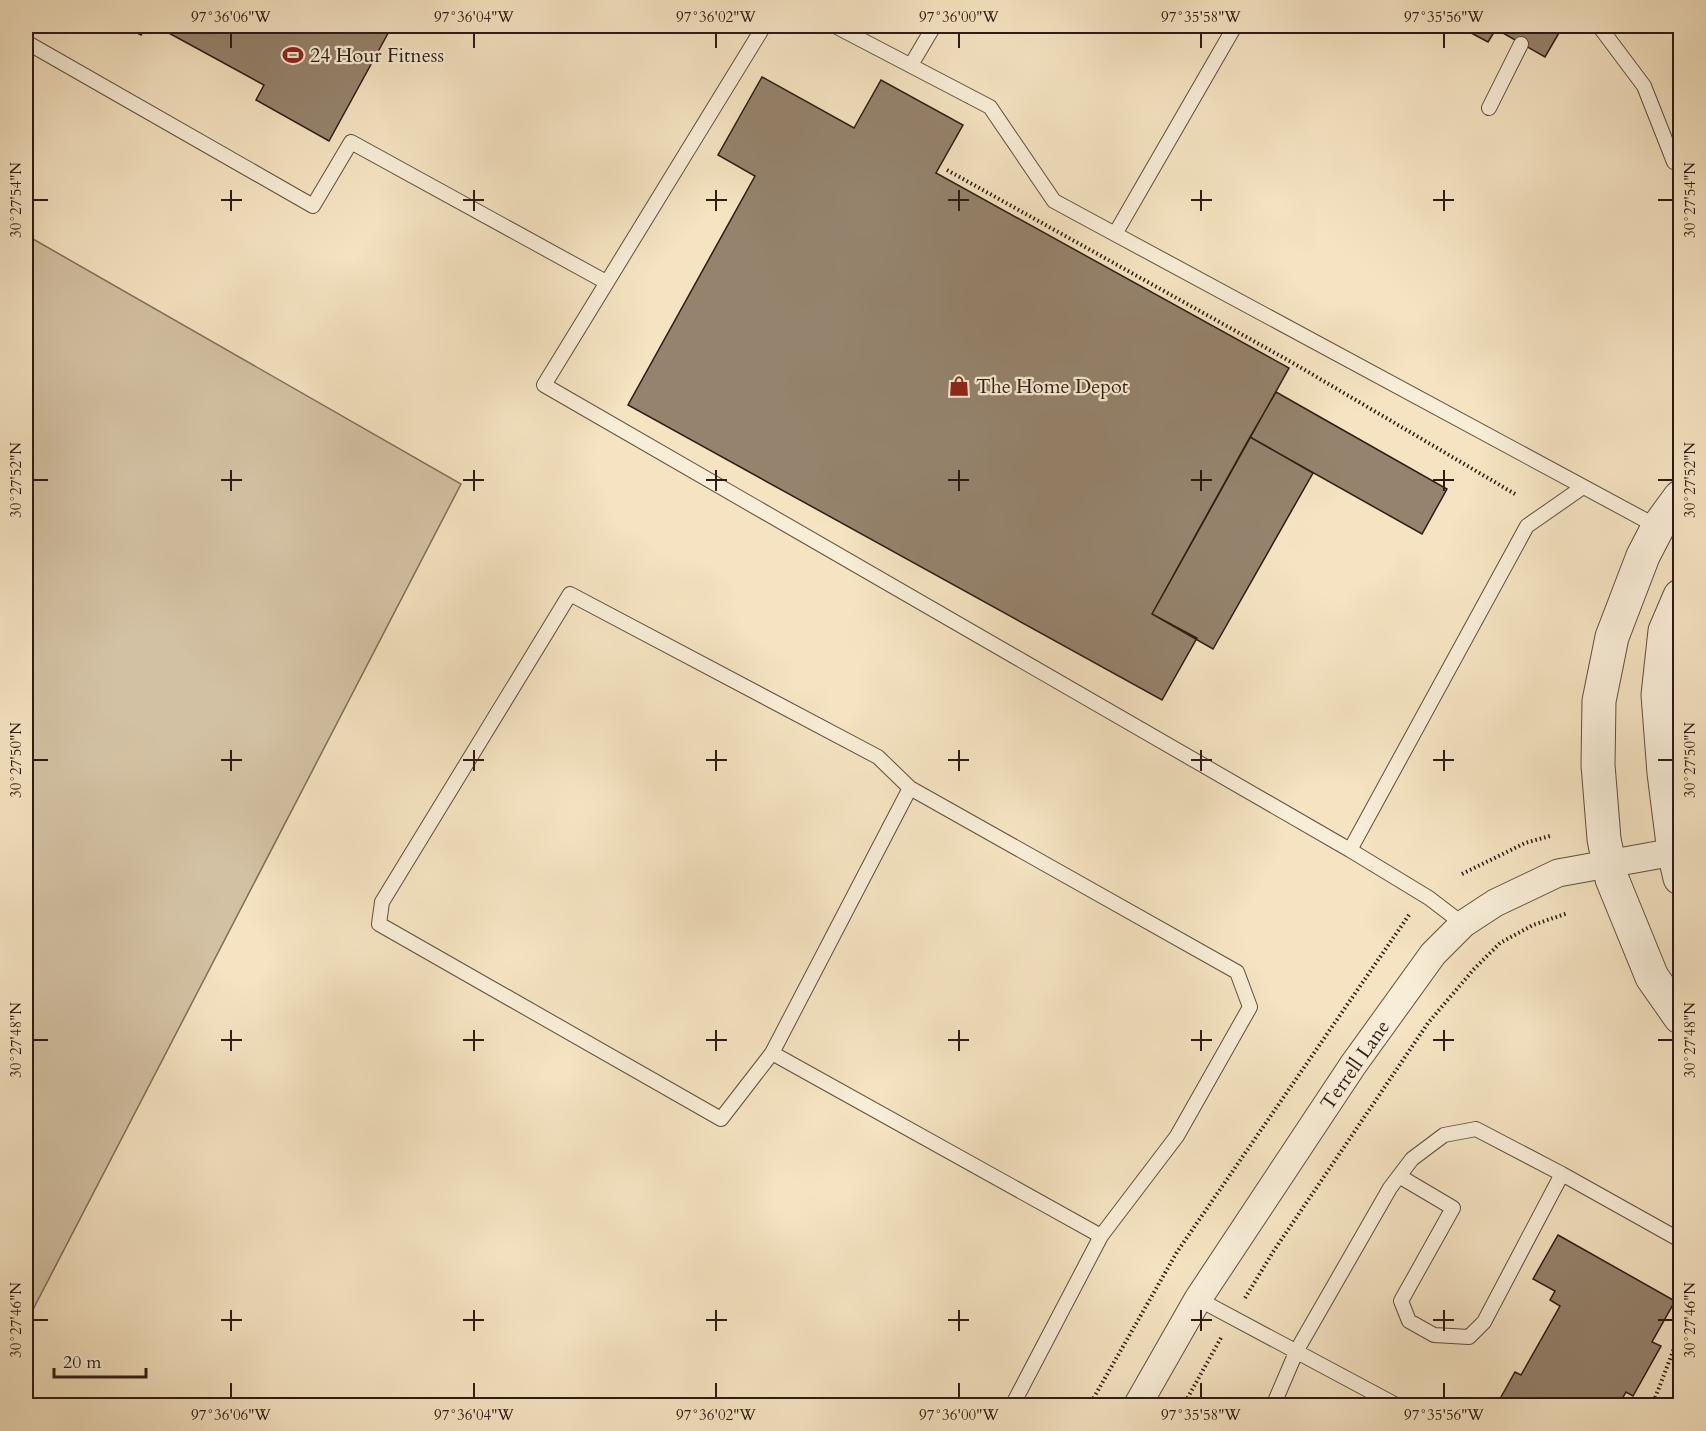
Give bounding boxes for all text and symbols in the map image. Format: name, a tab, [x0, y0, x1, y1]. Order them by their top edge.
text: 97°36'06"W	[191, 7, 271, 27]
text: 97°36'04"W	[434, 7, 514, 27]
text: 97°36'02"W	[676, 7, 756, 27]
text: 97°36'00"W	[919, 7, 999, 27]
text: 97°35'58"W	[1161, 7, 1241, 27]
text: 97°35'56"W	[1404, 7, 1484, 27]
place label: 24 Hour Fitness	[310, 42, 444, 69]
sports icon: 24 Hour Fitness	[281, 43, 305, 67]
text: 30°27'54"N	[6, 162, 26, 238]
text: 30°27'54"N	[1680, 162, 1700, 238]
place label: The Home Depot	[976, 373, 1129, 400]
shop icon: The Home Depot	[947, 374, 971, 398]
text: 30°27'52"N	[6, 442, 26, 518]
text: 30°27'52"N	[1680, 442, 1700, 518]
text: 30°27'50"N	[6, 722, 26, 798]
text: 30°27'50"N	[1680, 722, 1700, 798]
text: 30°27'48"N	[6, 1002, 26, 1078]
text: 30°27'48"N	[1680, 1002, 1700, 1078]
street label: Terrell Lane	[1314, 1015, 1396, 1115]
text: 30°27'46"N	[6, 1282, 26, 1358]
text: 30°27'46"N	[1680, 1282, 1700, 1358]
scale bar	[54, 1341, 146, 1379]
text: 20 m	[63, 1350, 102, 1375]
text: 97°36'06"W	[191, 1405, 271, 1425]
text: 97°36'04"W	[434, 1405, 514, 1425]
text: 97°36'02"W	[676, 1405, 756, 1425]
text: 97°36'00"W	[919, 1405, 999, 1425]
text: 97°35'58"W	[1161, 1405, 1241, 1425]
text: 97°35'56"W	[1404, 1405, 1484, 1425]

